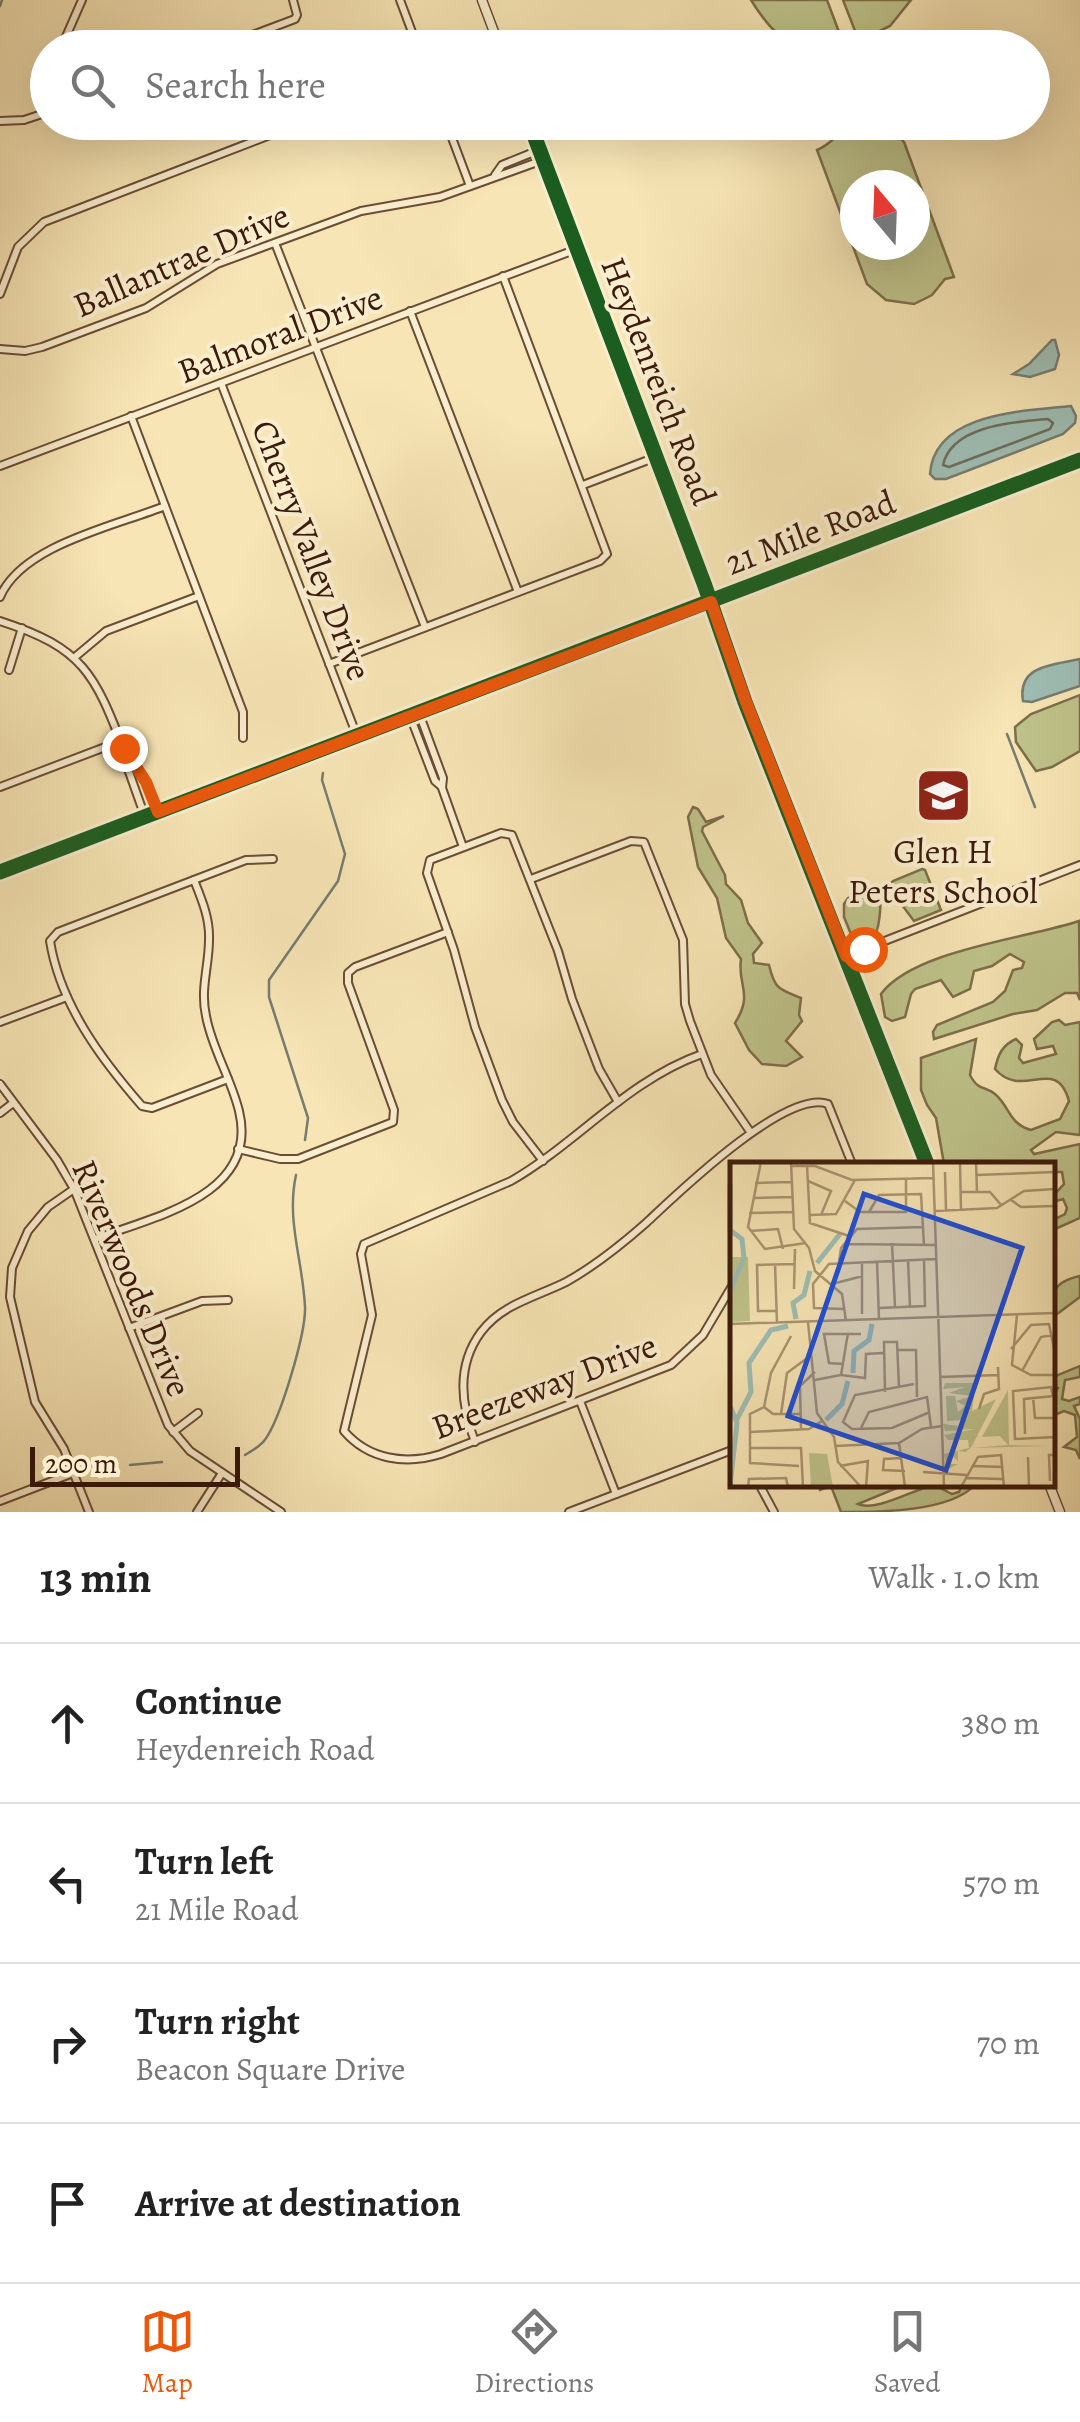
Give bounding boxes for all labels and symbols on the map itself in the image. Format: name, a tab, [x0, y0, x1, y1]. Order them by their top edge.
north arrow	[840, 170, 930, 260]
street label: Ballantrae Drive	[65, 191, 297, 329]
street label: Heydenreich Road	[590, 250, 728, 512]
street label: Balmoral Drive	[171, 273, 389, 395]
street label: Cherry Valley Drive	[240, 413, 384, 687]
street label: 21 Mile Road	[718, 478, 902, 586]
route end	[102, 726, 148, 772]
school or university icon: Glen H Peters School	[913, 765, 973, 825]
place label: Glen H Peters School	[848, 827, 1038, 915]
route start	[842, 927, 888, 973]
street label: Riverwoods Drive	[61, 1152, 203, 1404]
inset map	[730, 1162, 1055, 1487]
street label: Breezeway Drive	[424, 1321, 664, 1451]
scale bar	[30, 1442, 240, 1486]

